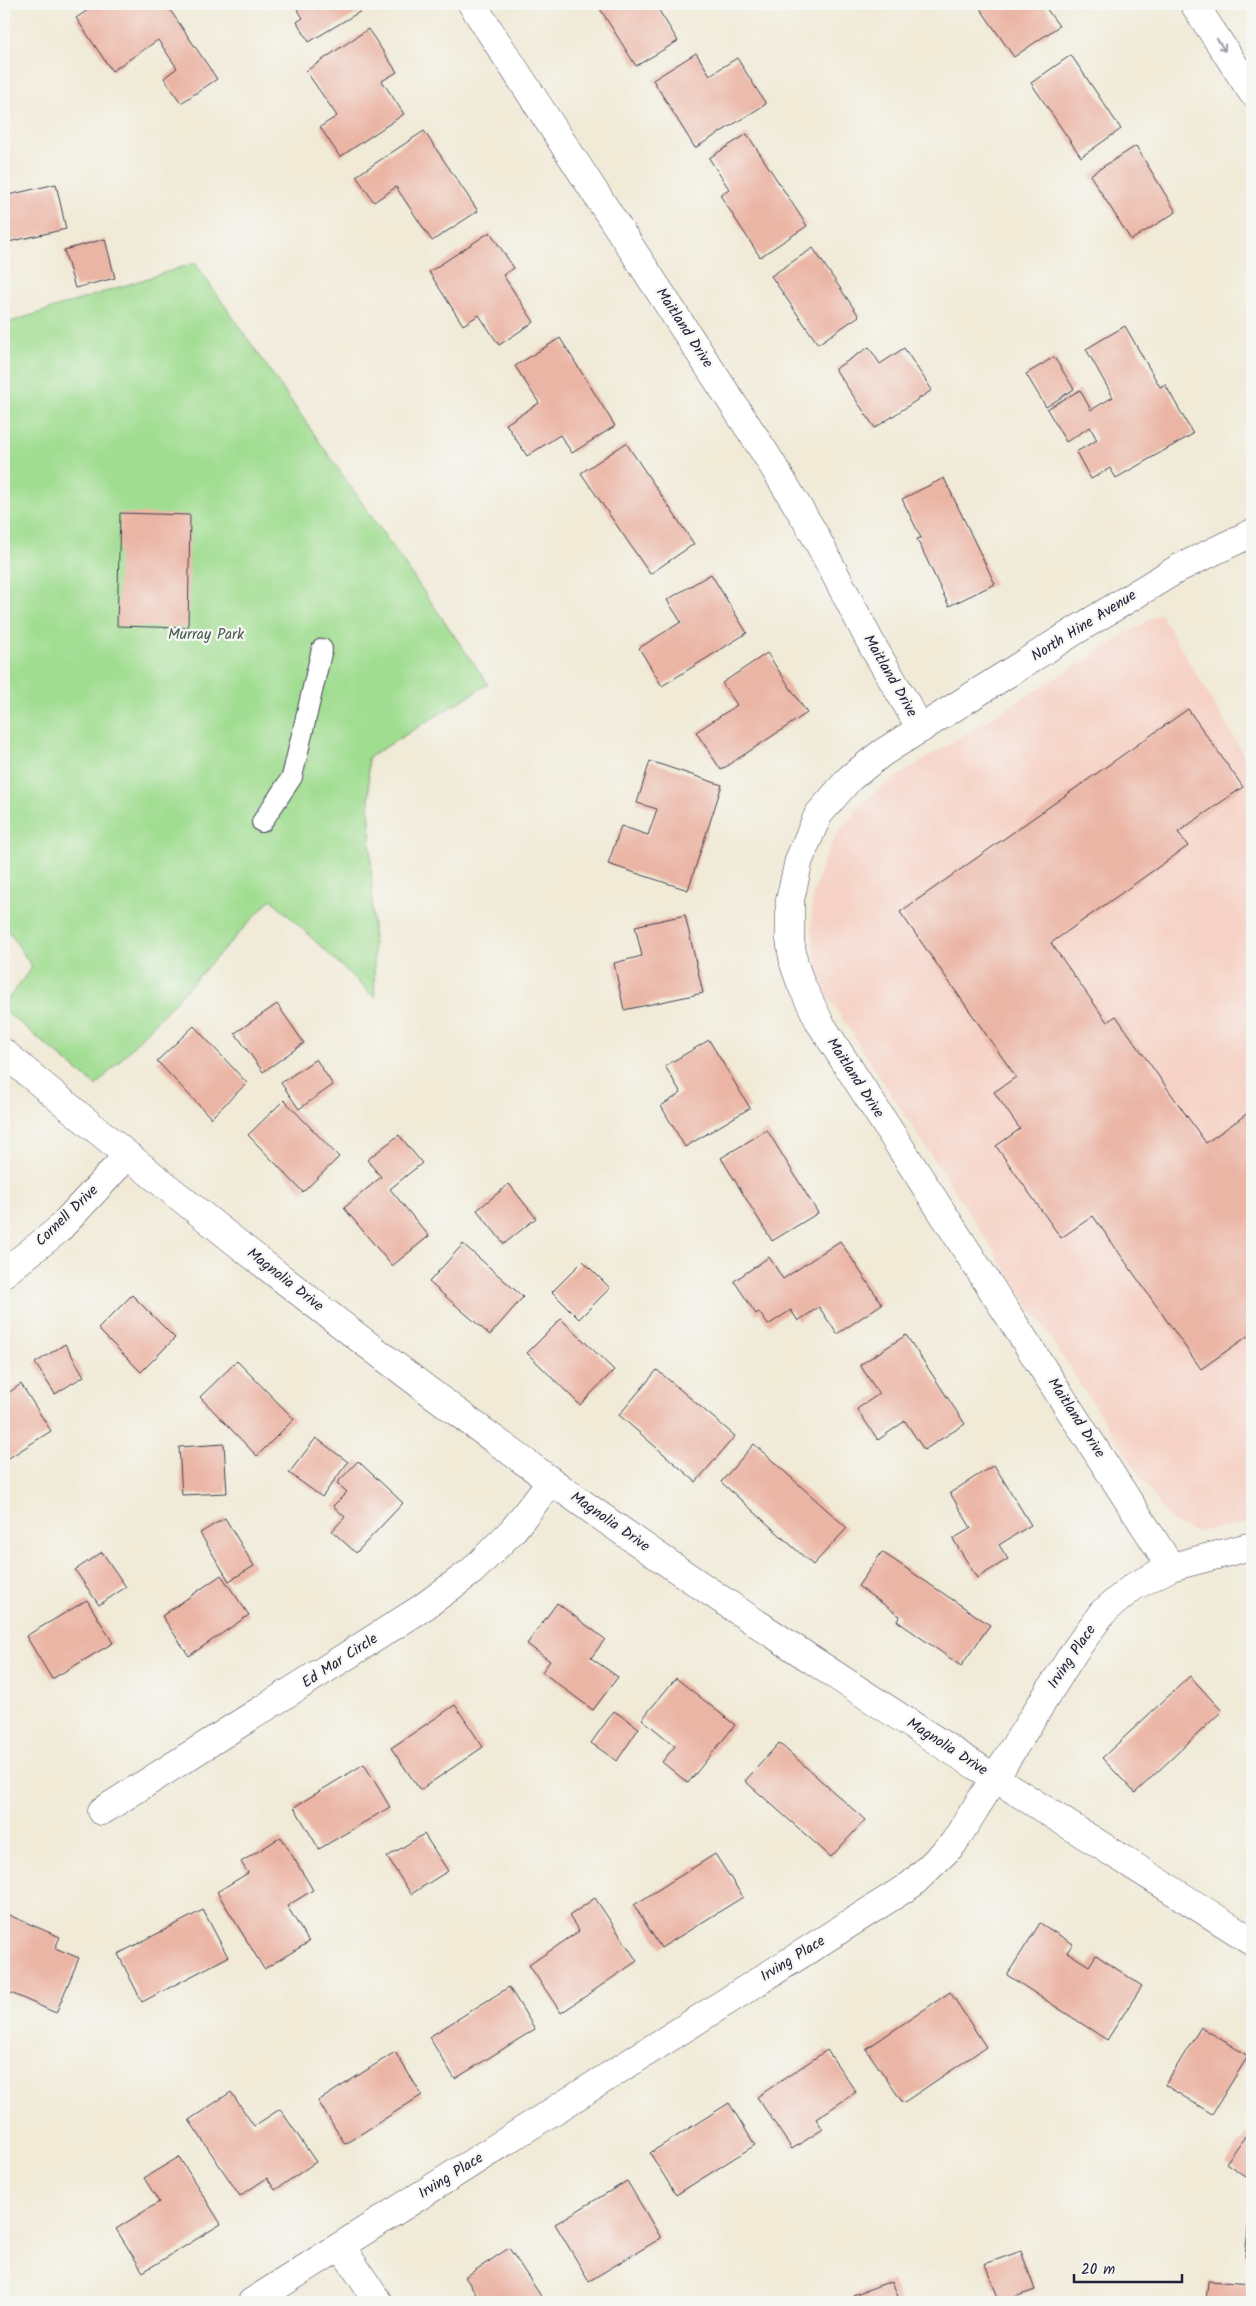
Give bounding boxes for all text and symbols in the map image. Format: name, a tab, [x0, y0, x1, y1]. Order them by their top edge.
one-way arrow	[1216, 37, 1226, 51]
street label: Maitland Drive	[649, 283, 719, 373]
street label: North Hine Avenue	[1027, 584, 1142, 668]
park label: Murray Park	[168, 623, 245, 647]
street label: Maitland Drive	[857, 630, 923, 722]
street label: Maitland Drive	[820, 1033, 890, 1123]
street label: Cornell Drive	[30, 1179, 104, 1252]
street label: Magnolia Drive	[241, 1242, 329, 1318]
street label: Maitland Drive	[1041, 1373, 1111, 1463]
street label: Magnolia Drive	[565, 1486, 655, 1558]
street label: Irving Place	[1042, 1620, 1102, 1694]
street label: Ed Mar Circle	[297, 1627, 383, 1695]
street label: Magnolia Drive	[902, 1712, 992, 1782]
street label: Irving Place	[756, 1929, 830, 1989]
street label: Irving Place	[414, 2146, 488, 2206]
scale bar	[1074, 2251, 1181, 2283]
text: 20 m	[1081, 2258, 1115, 2282]

